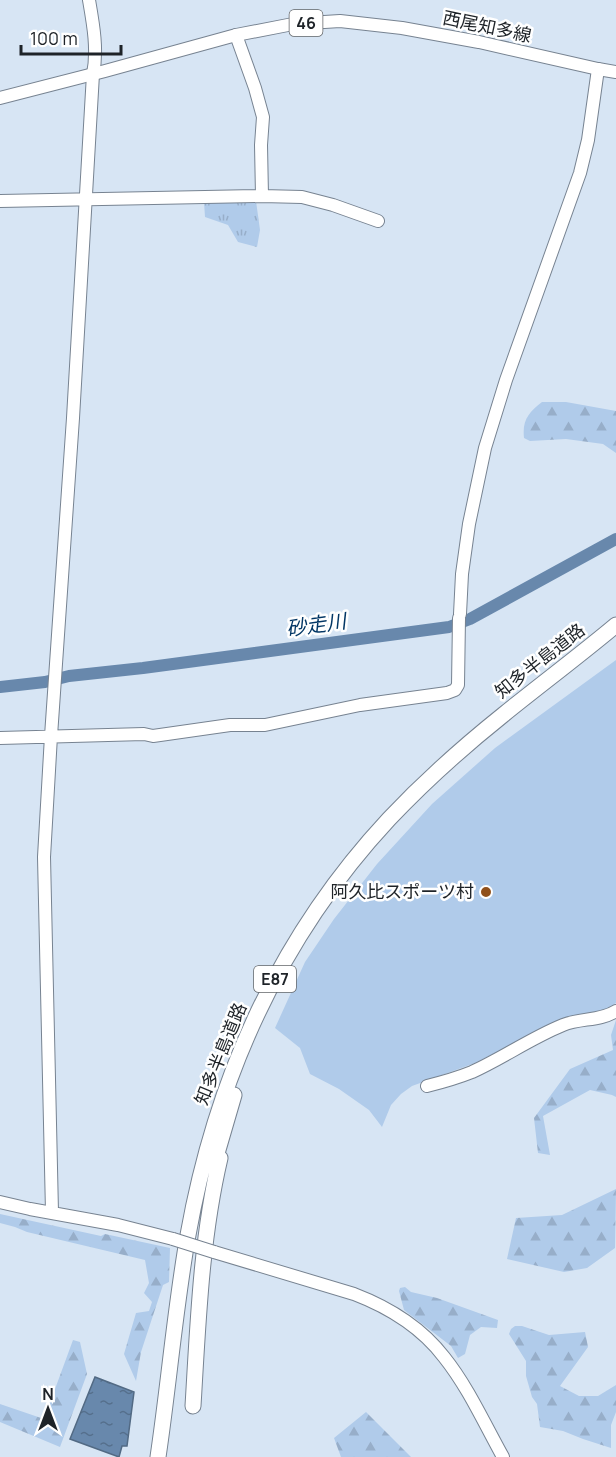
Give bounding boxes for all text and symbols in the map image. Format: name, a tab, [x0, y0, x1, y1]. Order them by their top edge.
street label: 西尾知多線	[441, 5, 534, 47]
road number: 46	[290, 10, 322, 36]
scale bar	[21, 18, 122, 56]
text: 100 m	[30, 26, 78, 50]
water label: 砂走川	[284, 607, 349, 642]
street label: 知多半島道路	[489, 618, 589, 703]
place label: 阿久比スポーツ村	[330, 879, 474, 903]
marker: 阿久比スポーツ村	[479, 885, 493, 899]
road number: E87	[254, 966, 296, 992]
street label: 知多半島道路	[189, 999, 251, 1108]
north arrow	[18, 1379, 78, 1439]
text: N	[42, 1383, 54, 1405]

